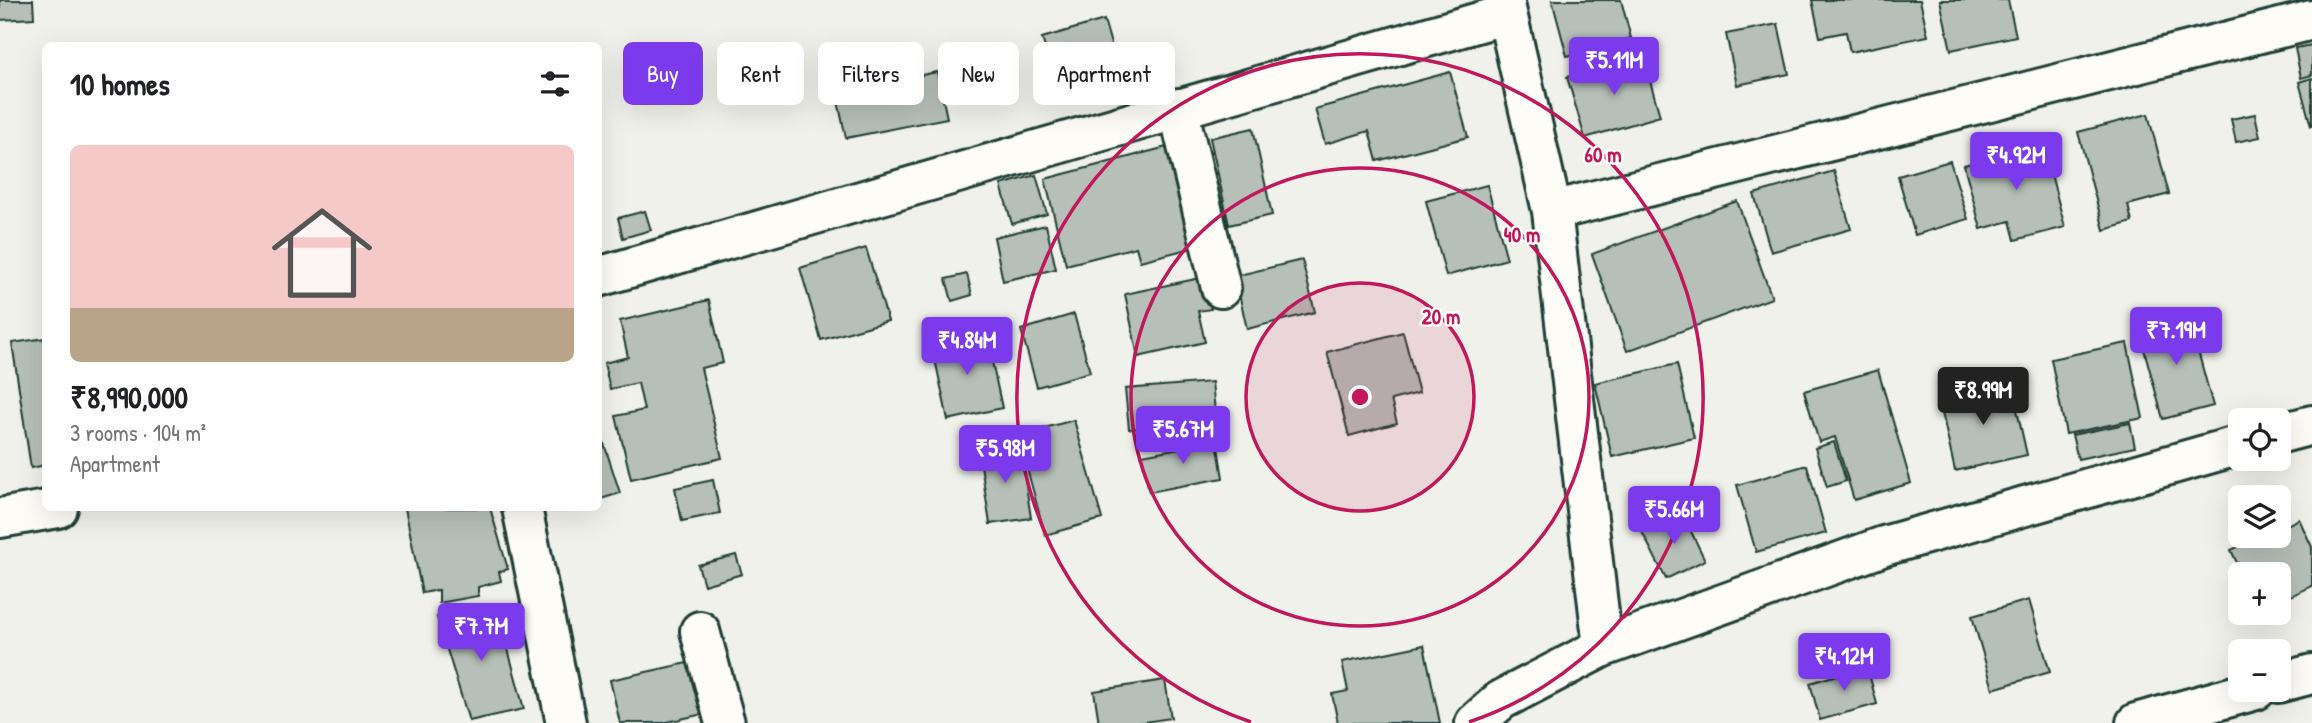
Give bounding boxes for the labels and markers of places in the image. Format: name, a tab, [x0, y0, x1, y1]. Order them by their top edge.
pin: ₹5.11M	[1557, 38, 1671, 97]
pin: ₹4.92M	[1959, 132, 2073, 192]
pin: ₹7.19M	[2119, 308, 2233, 367]
pin: ₹4.84M	[910, 318, 1024, 377]
pin: ₹8.99M	[1926, 368, 2040, 427]
centre of rings	[1348, 385, 1372, 409]
pin: ₹5.67M	[1126, 406, 1240, 466]
pin: ₹5.98M	[948, 426, 1062, 485]
pin: ₹5.66M	[1617, 486, 1731, 546]
pin: ₹7.7M	[432, 604, 530, 663]
pin: ₹4.12M	[1787, 634, 1901, 693]

